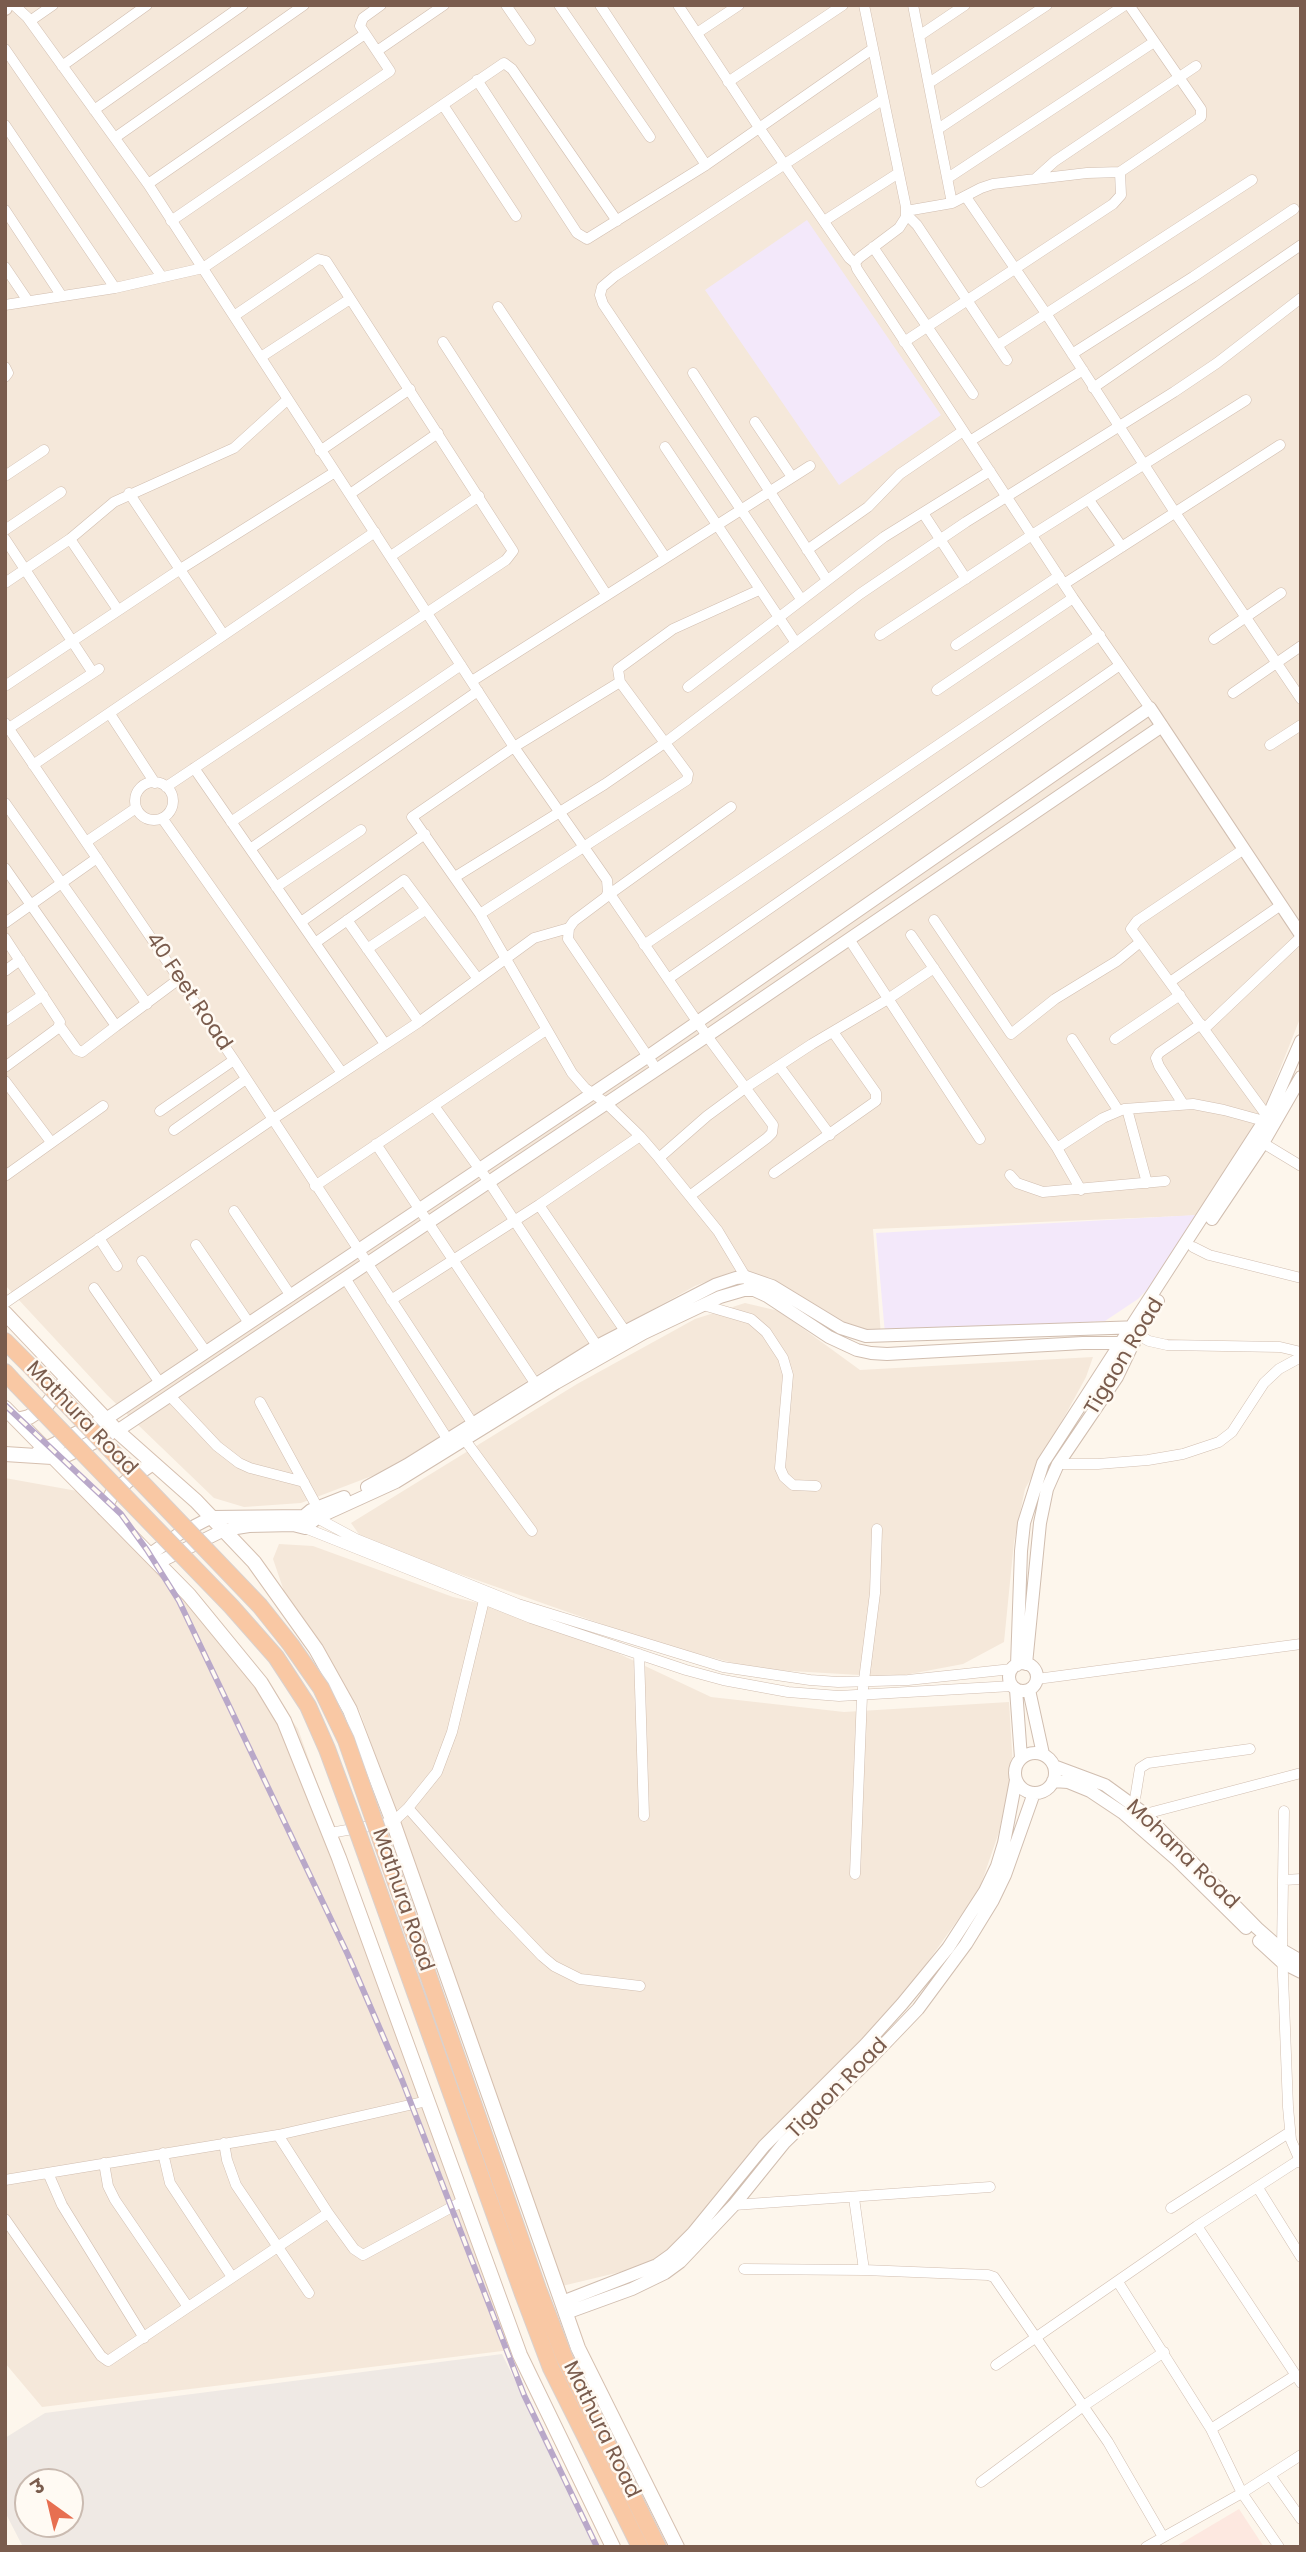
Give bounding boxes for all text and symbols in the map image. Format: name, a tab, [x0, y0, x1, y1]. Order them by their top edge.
street label: 40 Feet Road	[139, 928, 237, 1056]
street label: Tigaon Road	[1080, 1294, 1170, 1420]
street label: Mathura Road	[20, 1357, 142, 1481]
street label: Mohana Road	[1120, 1795, 1244, 1915]
street label: Mathura Road	[366, 1825, 438, 1975]
street label: Tigaon Road	[782, 2033, 894, 2145]
street label: Mathura Road	[557, 2357, 645, 2503]
north arrow	[14, 2468, 84, 2538]
text: उ	[26, 2473, 50, 2501]

